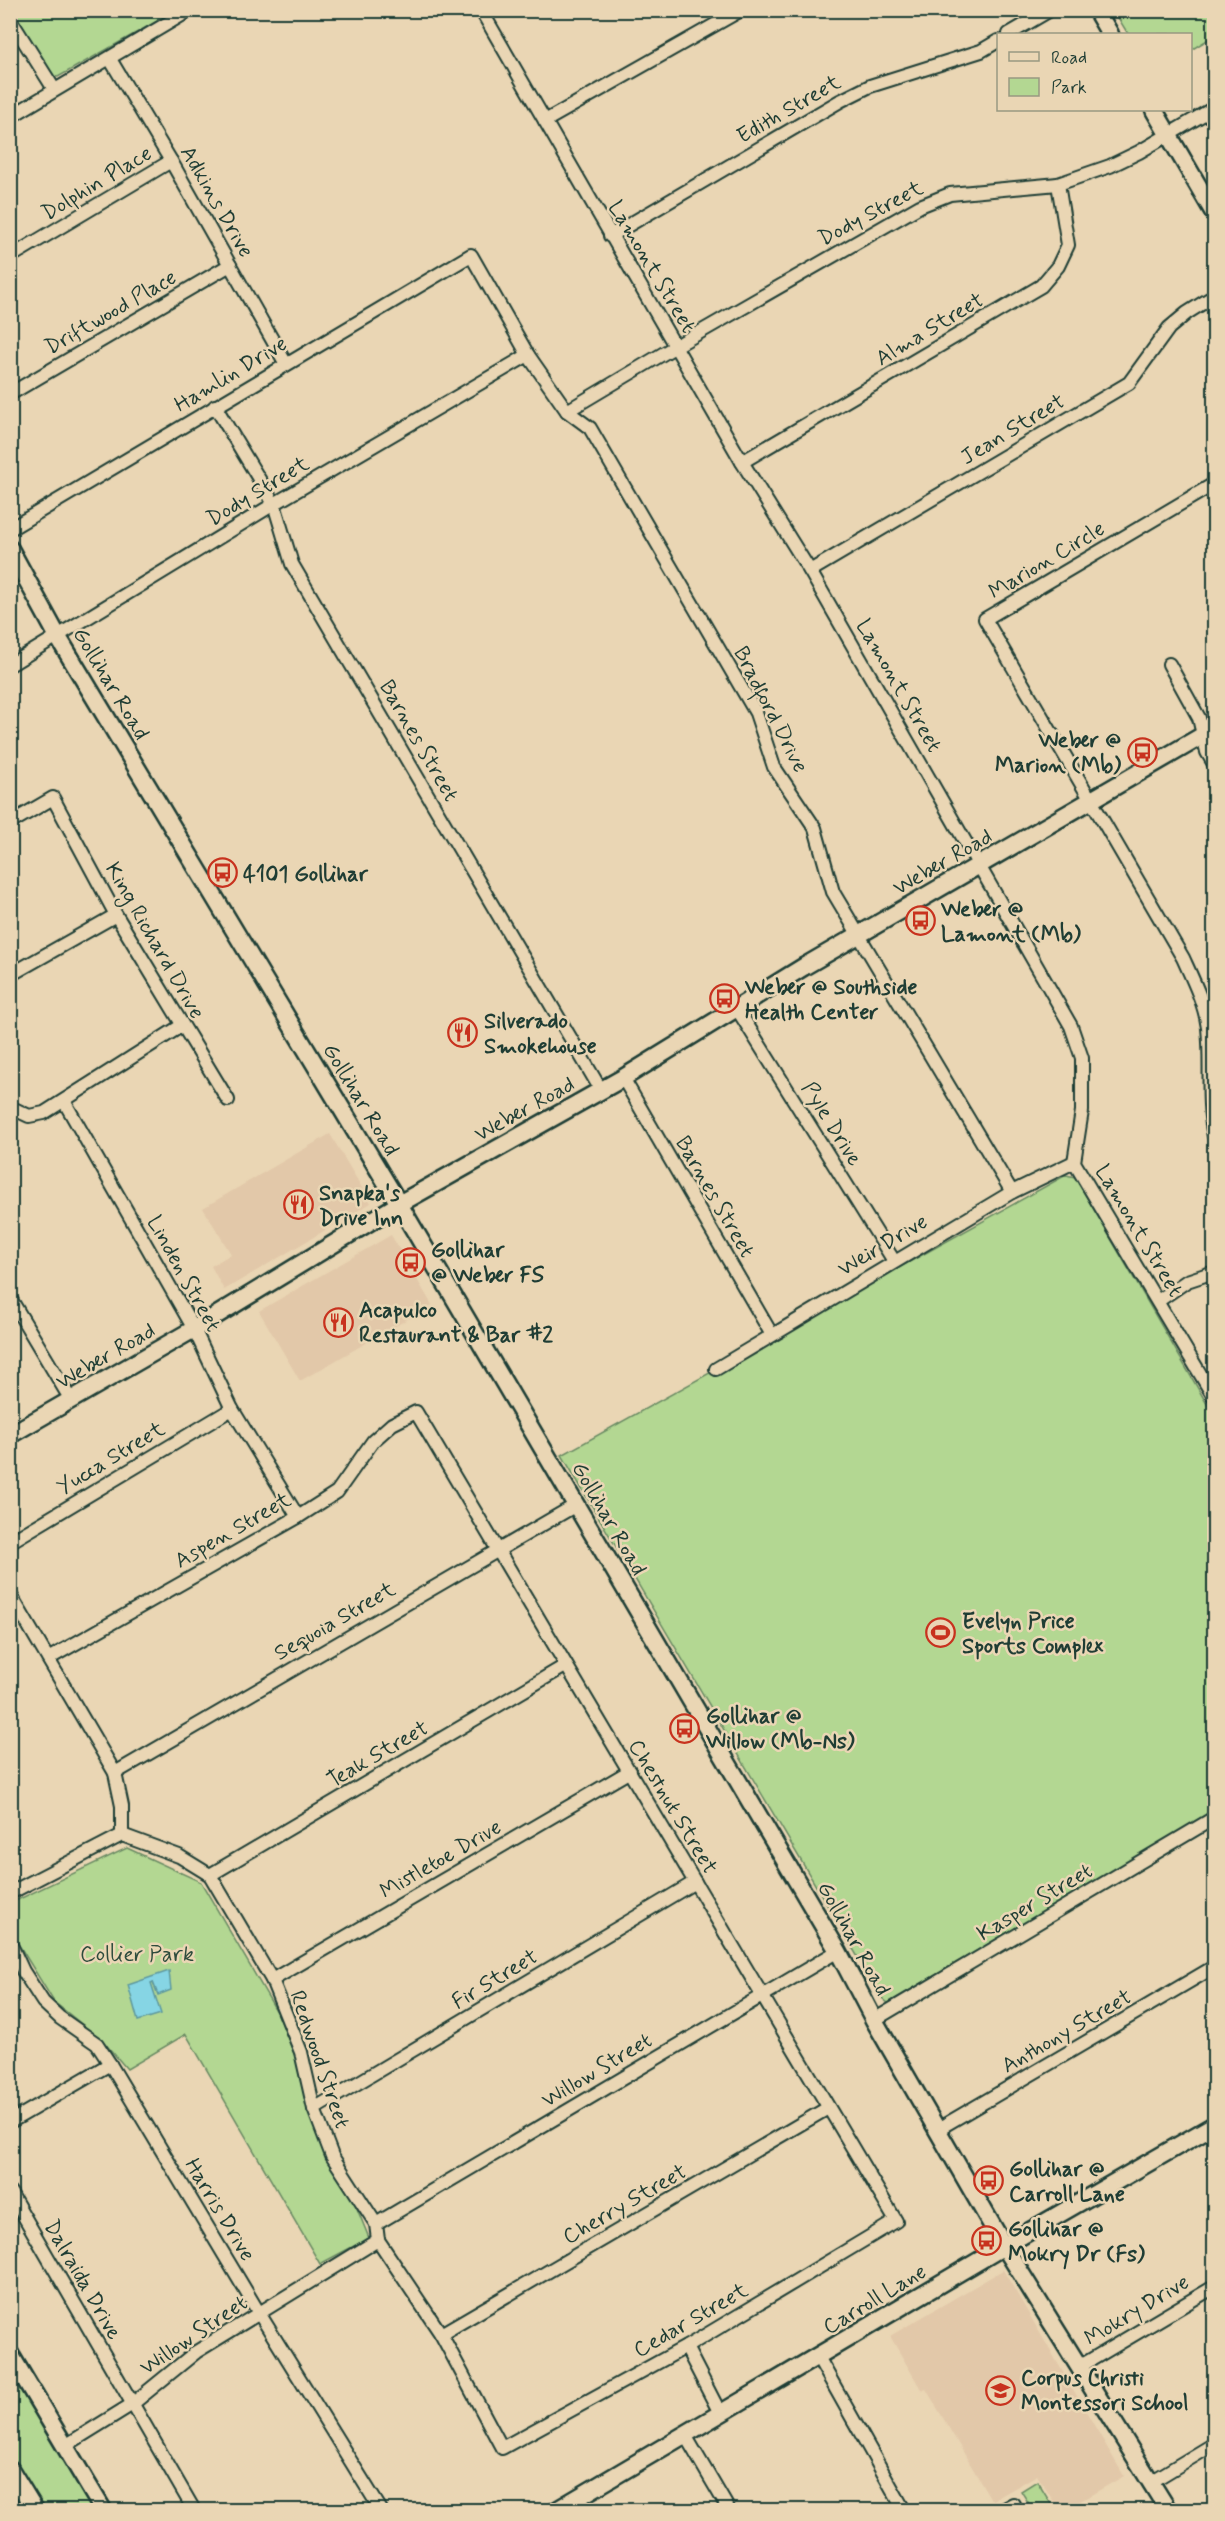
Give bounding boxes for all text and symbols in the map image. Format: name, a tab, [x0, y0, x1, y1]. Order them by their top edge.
legend	[997, 33, 1192, 111]
text: Road	[1051, 46, 1087, 70]
street label: Edith Street	[732, 69, 846, 151]
text: Park	[1051, 76, 1087, 100]
street label: Dolphin Place	[37, 140, 157, 228]
street label: Adkins Drive	[173, 141, 260, 263]
street label: Dody Street	[814, 174, 928, 253]
street label: Lamont Street	[601, 196, 702, 338]
street label: Driftwood Place	[40, 264, 182, 362]
street label: Alma Street	[871, 286, 989, 373]
street label: Hamlin Drive	[170, 330, 293, 419]
street label: Jean Street	[956, 388, 1070, 472]
street label: Dody Street	[202, 450, 314, 533]
street label: Marion Circle	[984, 515, 1110, 606]
street label: Lamont Street	[849, 614, 948, 758]
street label: Gollihar Road	[66, 622, 155, 746]
street label: Bradford Drive	[725, 642, 814, 779]
street label: Barnes Street	[372, 675, 464, 807]
place label: Weber @ Marion (Mb)	[995, 727, 1121, 780]
bus stop icon: Weber @ Marion (Mb)	[1126, 736, 1158, 768]
street label: Weber Road	[888, 823, 998, 902]
bus stop icon: 4101 Gollihar	[206, 857, 238, 889]
street label: King Richard Drive	[95, 858, 211, 1026]
place label: 4101 Gollihar	[243, 861, 369, 889]
place label: Weber @ Lamont (Mb)	[940, 896, 1081, 949]
bus stop icon: Weber @ Lamont (Mb)	[904, 905, 936, 937]
place label: Weber @ Southside Health Center	[744, 974, 918, 1027]
bus stop icon: Weber @ Southside Health Center	[708, 983, 740, 1015]
place label: Silverado Smokehouse	[484, 1008, 597, 1061]
restaurant icon: Silverado Smokehouse	[447, 1017, 479, 1049]
street label: Gollihar Road	[316, 1038, 405, 1162]
street label: Weber Road	[470, 1071, 580, 1149]
street label: Pyle Drive	[794, 1077, 868, 1172]
street label: Barnes Street	[668, 1131, 760, 1263]
street label: Lamont Street	[1088, 1160, 1189, 1302]
place label: Snapka's Drive Inn	[319, 1180, 403, 1233]
restaurant icon: Snapka's Drive Inn	[282, 1189, 314, 1221]
street label: Weir Drive	[833, 1208, 933, 1283]
street label: Linden Street	[140, 1211, 227, 1337]
place label: Gollihar @ Weber FS	[431, 1237, 545, 1290]
bus stop icon: Gollihar @ Weber FS	[394, 1246, 426, 1278]
place label: Acapulco Restaurant & Bar #2	[359, 1297, 553, 1350]
restaurant icon: Acapulco Restaurant & Bar #2	[322, 1306, 354, 1338]
street label: Weber Road	[51, 1317, 161, 1396]
street label: Yucca Street	[52, 1415, 170, 1502]
street label: Gollihar Road	[564, 1457, 652, 1581]
street label: Aspen Street	[170, 1486, 296, 1575]
street label: Sequoia Street	[269, 1576, 401, 1668]
place label: Evelyn Price Sports Complex	[962, 1608, 1104, 1661]
sports icon: Evelyn Price Sports Complex	[925, 1617, 957, 1649]
place label: Gollihar @ Willow (Mb-Ns)	[705, 1703, 855, 1756]
bus stop icon: Gollihar @ Willow (Mb-Ns)	[669, 1712, 701, 1744]
street label: Teak Street	[322, 1714, 434, 1795]
street label: Chestnut Street	[621, 1735, 724, 1880]
street label: Mistletoe Drive	[375, 1814, 507, 1906]
street label: Kasper Street	[972, 1857, 1098, 1948]
street label: Gollihar Road	[810, 1877, 896, 2001]
park label: Collier Park	[80, 1941, 194, 1969]
street label: Fir Street	[447, 1943, 543, 2016]
street label: Anthony Street	[997, 1983, 1137, 2080]
street label: Redwood Street	[282, 1987, 356, 2132]
street label: Willow Street	[537, 2027, 657, 2115]
street label: Harris Drive	[178, 2153, 261, 2267]
place label: Gollihar @ Carroll Lane	[1009, 2156, 1125, 2209]
street label: Cherry Street	[558, 2158, 692, 2252]
bus stop icon: Gollihar @ Carroll Lane	[972, 2165, 1004, 2197]
street label: Dalraida Drive	[37, 2215, 128, 2345]
place label: Gollihar @ Mokry Dr (Fs)	[1008, 2216, 1145, 2270]
bus stop icon: Gollihar @ Mokry Dr (Fs)	[971, 2225, 1003, 2257]
street label: Carroll Lane	[818, 2258, 932, 2342]
street label: Mokry Drive	[1080, 2269, 1195, 2353]
street label: Cedar Street	[629, 2277, 753, 2365]
street label: Willow Street	[135, 2289, 253, 2382]
place label: Corpus Christi Montessori School	[1021, 2365, 1188, 2418]
school or university icon: Corpus Christi Montessori School	[984, 2374, 1016, 2406]

